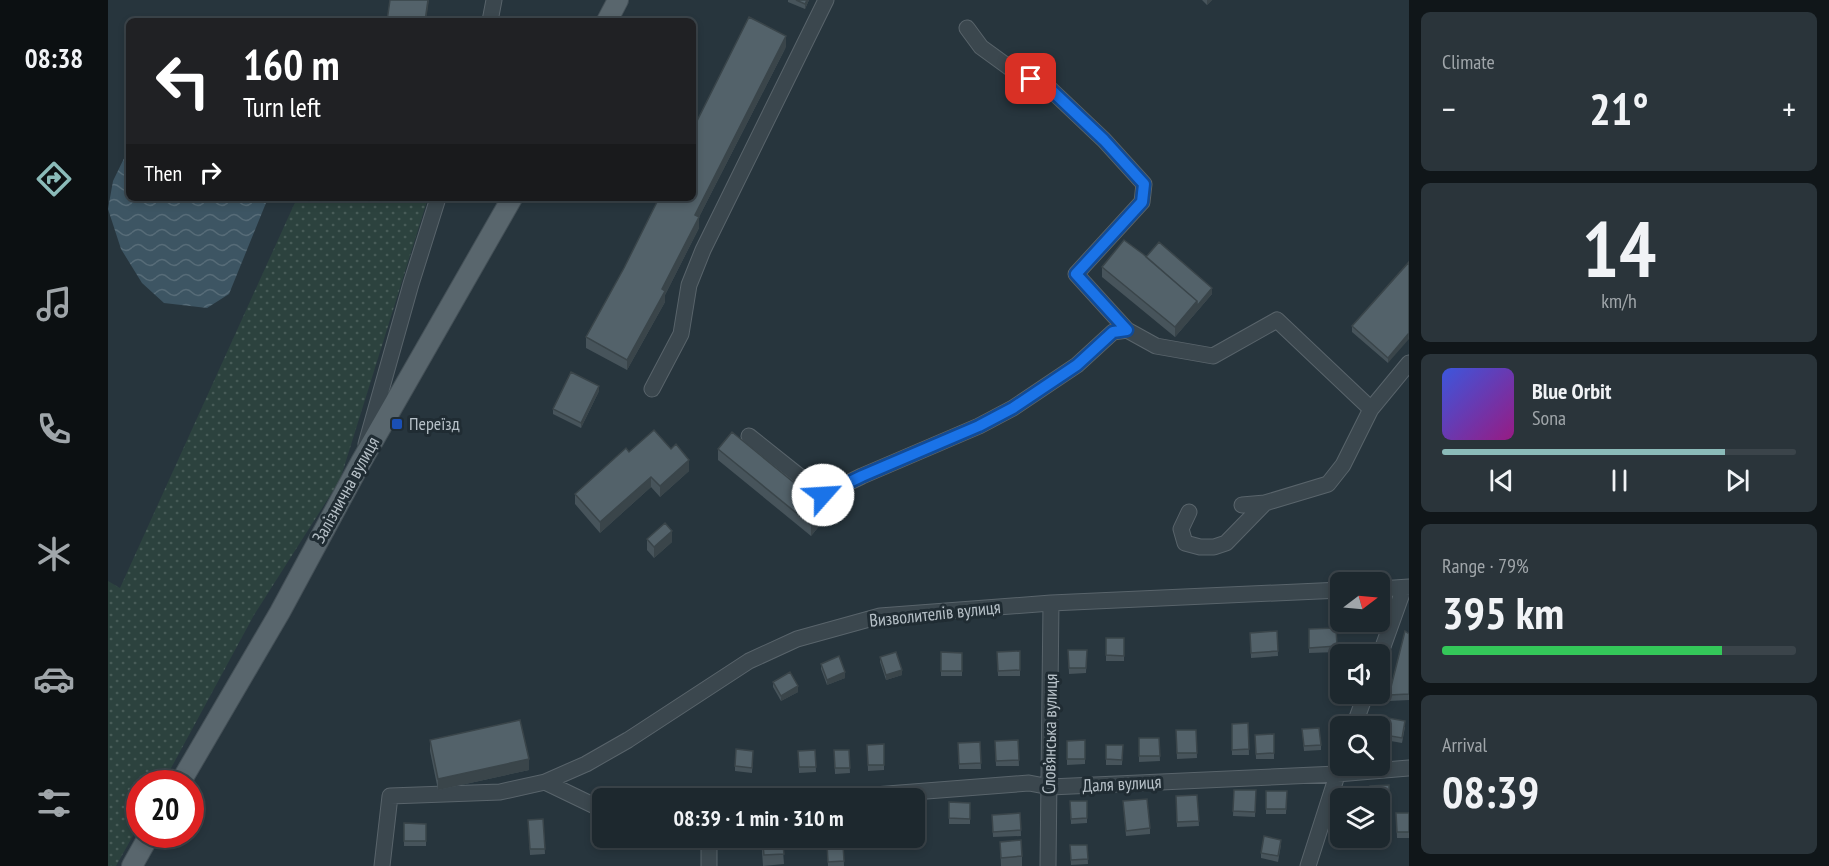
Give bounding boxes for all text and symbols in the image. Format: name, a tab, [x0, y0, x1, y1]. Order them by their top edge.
text: 160 m	[243, 37, 340, 92]
text: 08:38	[25, 41, 83, 75]
icon: left	[144, 42, 222, 120]
text: Climate	[1442, 49, 1495, 75]
pin	[1005, 53, 1056, 104]
icon: arrive	[1014, 62, 1047, 95]
text: 21°	[1589, 79, 1649, 137]
text: −	[1442, 87, 1456, 130]
text: +	[1782, 87, 1796, 130]
text: Turn left	[243, 90, 321, 124]
icon: right	[194, 156, 227, 189]
icon: directions	[33, 158, 75, 200]
text: Then	[144, 159, 182, 187]
text: 14	[1582, 198, 1656, 299]
icon: music	[33, 283, 75, 325]
text: km/h	[1601, 288, 1637, 314]
text: Blue Orbit	[1532, 377, 1611, 405]
text: Sona	[1532, 405, 1566, 431]
icon: phone	[33, 408, 75, 450]
place label: Переїзд	[409, 412, 460, 435]
marker: Переїзд	[390, 417, 404, 431]
street label: Залізнична вулиця	[307, 432, 384, 547]
position arrow	[791, 463, 855, 527]
icon: previous	[1485, 464, 1518, 497]
icon: pause	[1603, 464, 1636, 497]
icon: next	[1721, 464, 1754, 497]
icon: climate	[33, 533, 75, 575]
text: Range · 79%	[1442, 553, 1529, 579]
north arrow	[1330, 572, 1390, 632]
map controls	[1330, 572, 1390, 848]
text: 395 km	[1442, 583, 1564, 641]
street label: Визволителів вулиця	[868, 595, 1002, 632]
button: sound	[1330, 644, 1390, 704]
icon: car	[33, 658, 75, 700]
street label: Слов’янська вулиця	[1037, 673, 1062, 794]
button: search	[1330, 716, 1390, 776]
text: Arrival	[1442, 732, 1487, 758]
text: 08:39	[1442, 762, 1539, 820]
speed limit sign: 20	[126, 770, 204, 848]
street label: Даля вулиця	[1082, 770, 1162, 797]
icon: filters	[33, 782, 75, 824]
button: layers	[1330, 788, 1390, 848]
text: 08:39 · 1 min · 310 m	[673, 804, 844, 832]

